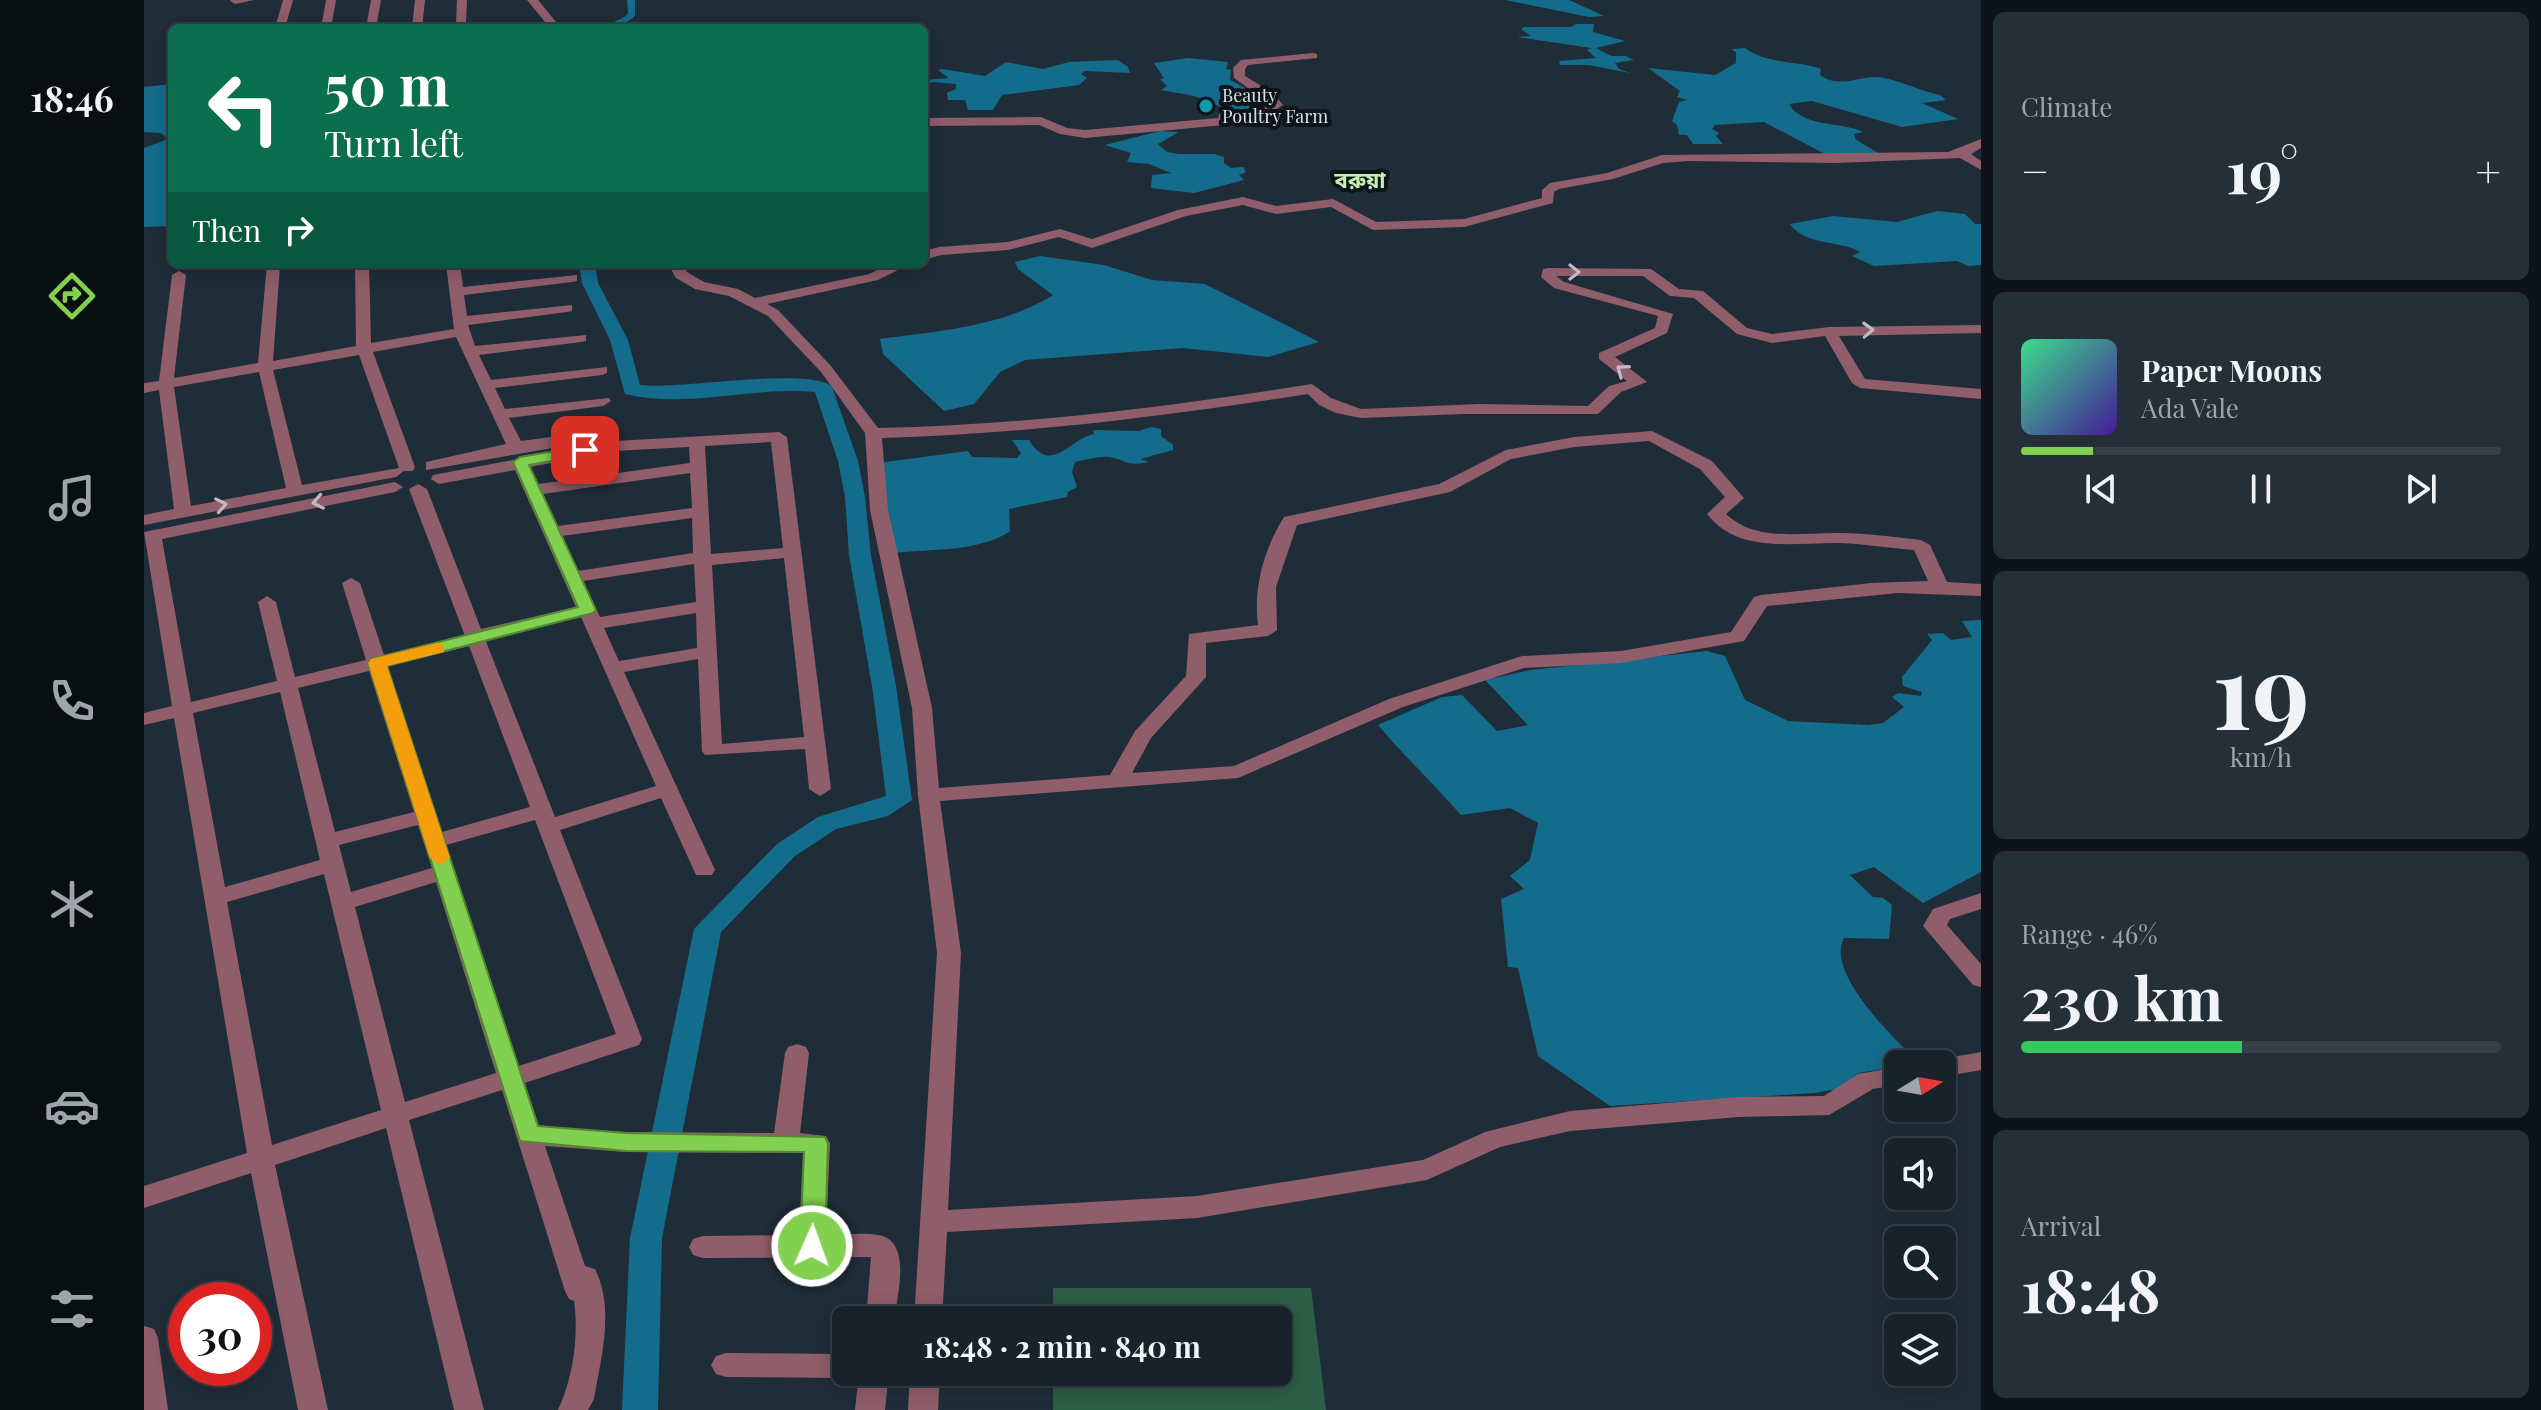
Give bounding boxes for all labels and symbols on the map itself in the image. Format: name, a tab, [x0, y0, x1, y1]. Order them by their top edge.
place label: Beauty Poultry Farm	[1222, 83, 1328, 128]
marker: Beauty Poultry Farm	[1197, 97, 1215, 115]
district label: বরুয়া	[1333, 164, 1386, 194]
one-way arrow	[1568, 263, 1581, 280]
one-way arrow	[1862, 321, 1875, 338]
one-way arrow	[1616, 365, 1631, 379]
pin	[551, 416, 619, 484]
one-way arrow	[312, 493, 326, 510]
one-way arrow	[213, 497, 227, 514]
north arrow	[1884, 1050, 1956, 1122]
position arrow	[770, 1204, 854, 1288]
speed limit sign: 30	[168, 1282, 272, 1386]

